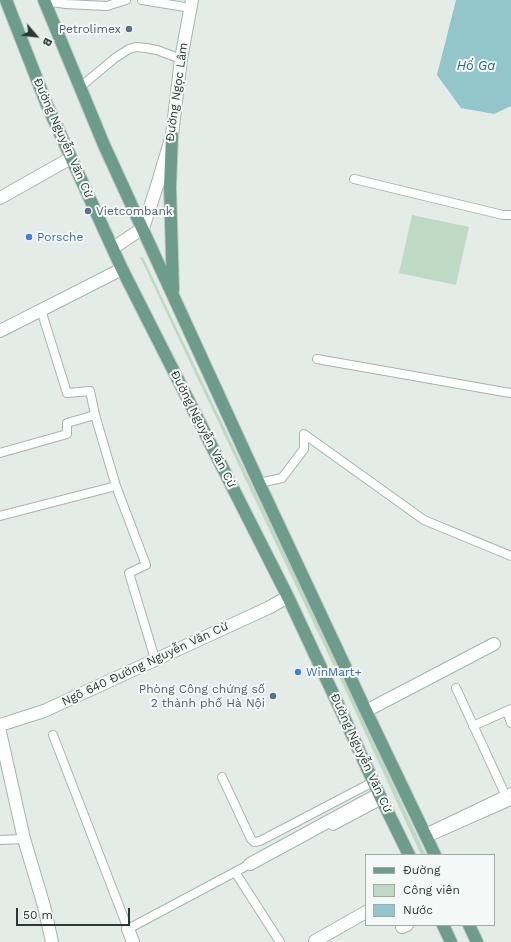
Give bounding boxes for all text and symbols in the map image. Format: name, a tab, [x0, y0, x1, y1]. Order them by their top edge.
north arrow	[16, 16, 56, 56]
place label: Petrolimex	[59, 22, 121, 36]
marker: Petrolimex	[124, 24, 134, 34]
text: B	[40, 35, 55, 48]
street label: Đường Ngọc Lâm	[163, 42, 191, 142]
water label: Hồ Ga	[457, 58, 495, 74]
street label: Đường Nguyễn Văn Cừ	[30, 76, 96, 200]
place label: Vietcombank	[96, 204, 173, 218]
marker: Vietcombank	[83, 206, 93, 216]
place label: Porsche	[37, 230, 83, 244]
marker: Porsche	[24, 232, 34, 242]
street label: Đường Nguyễn Văn Cừ	[167, 368, 239, 490]
street label: Ngõ 640 Đường Nguyễn Văn Cừ	[59, 619, 231, 709]
place label: WinMart+	[306, 665, 362, 679]
marker: WinMart+	[293, 667, 303, 677]
place label: Phòng Công chứng số 2 thành phố Hà Nội	[139, 682, 265, 710]
marker: Phòng Công chứng số 2 thành phố Hà Nội	[268, 691, 278, 701]
street label: Đường Nguyễn Văn Cừ	[327, 691, 395, 815]
legend	[365, 854, 495, 926]
text: Đường	[403, 863, 440, 877]
text: Công viên	[403, 883, 460, 897]
scale bar	[18, 900, 132, 926]
text: Nước	[403, 903, 433, 917]
text: 50 m	[23, 908, 53, 922]

